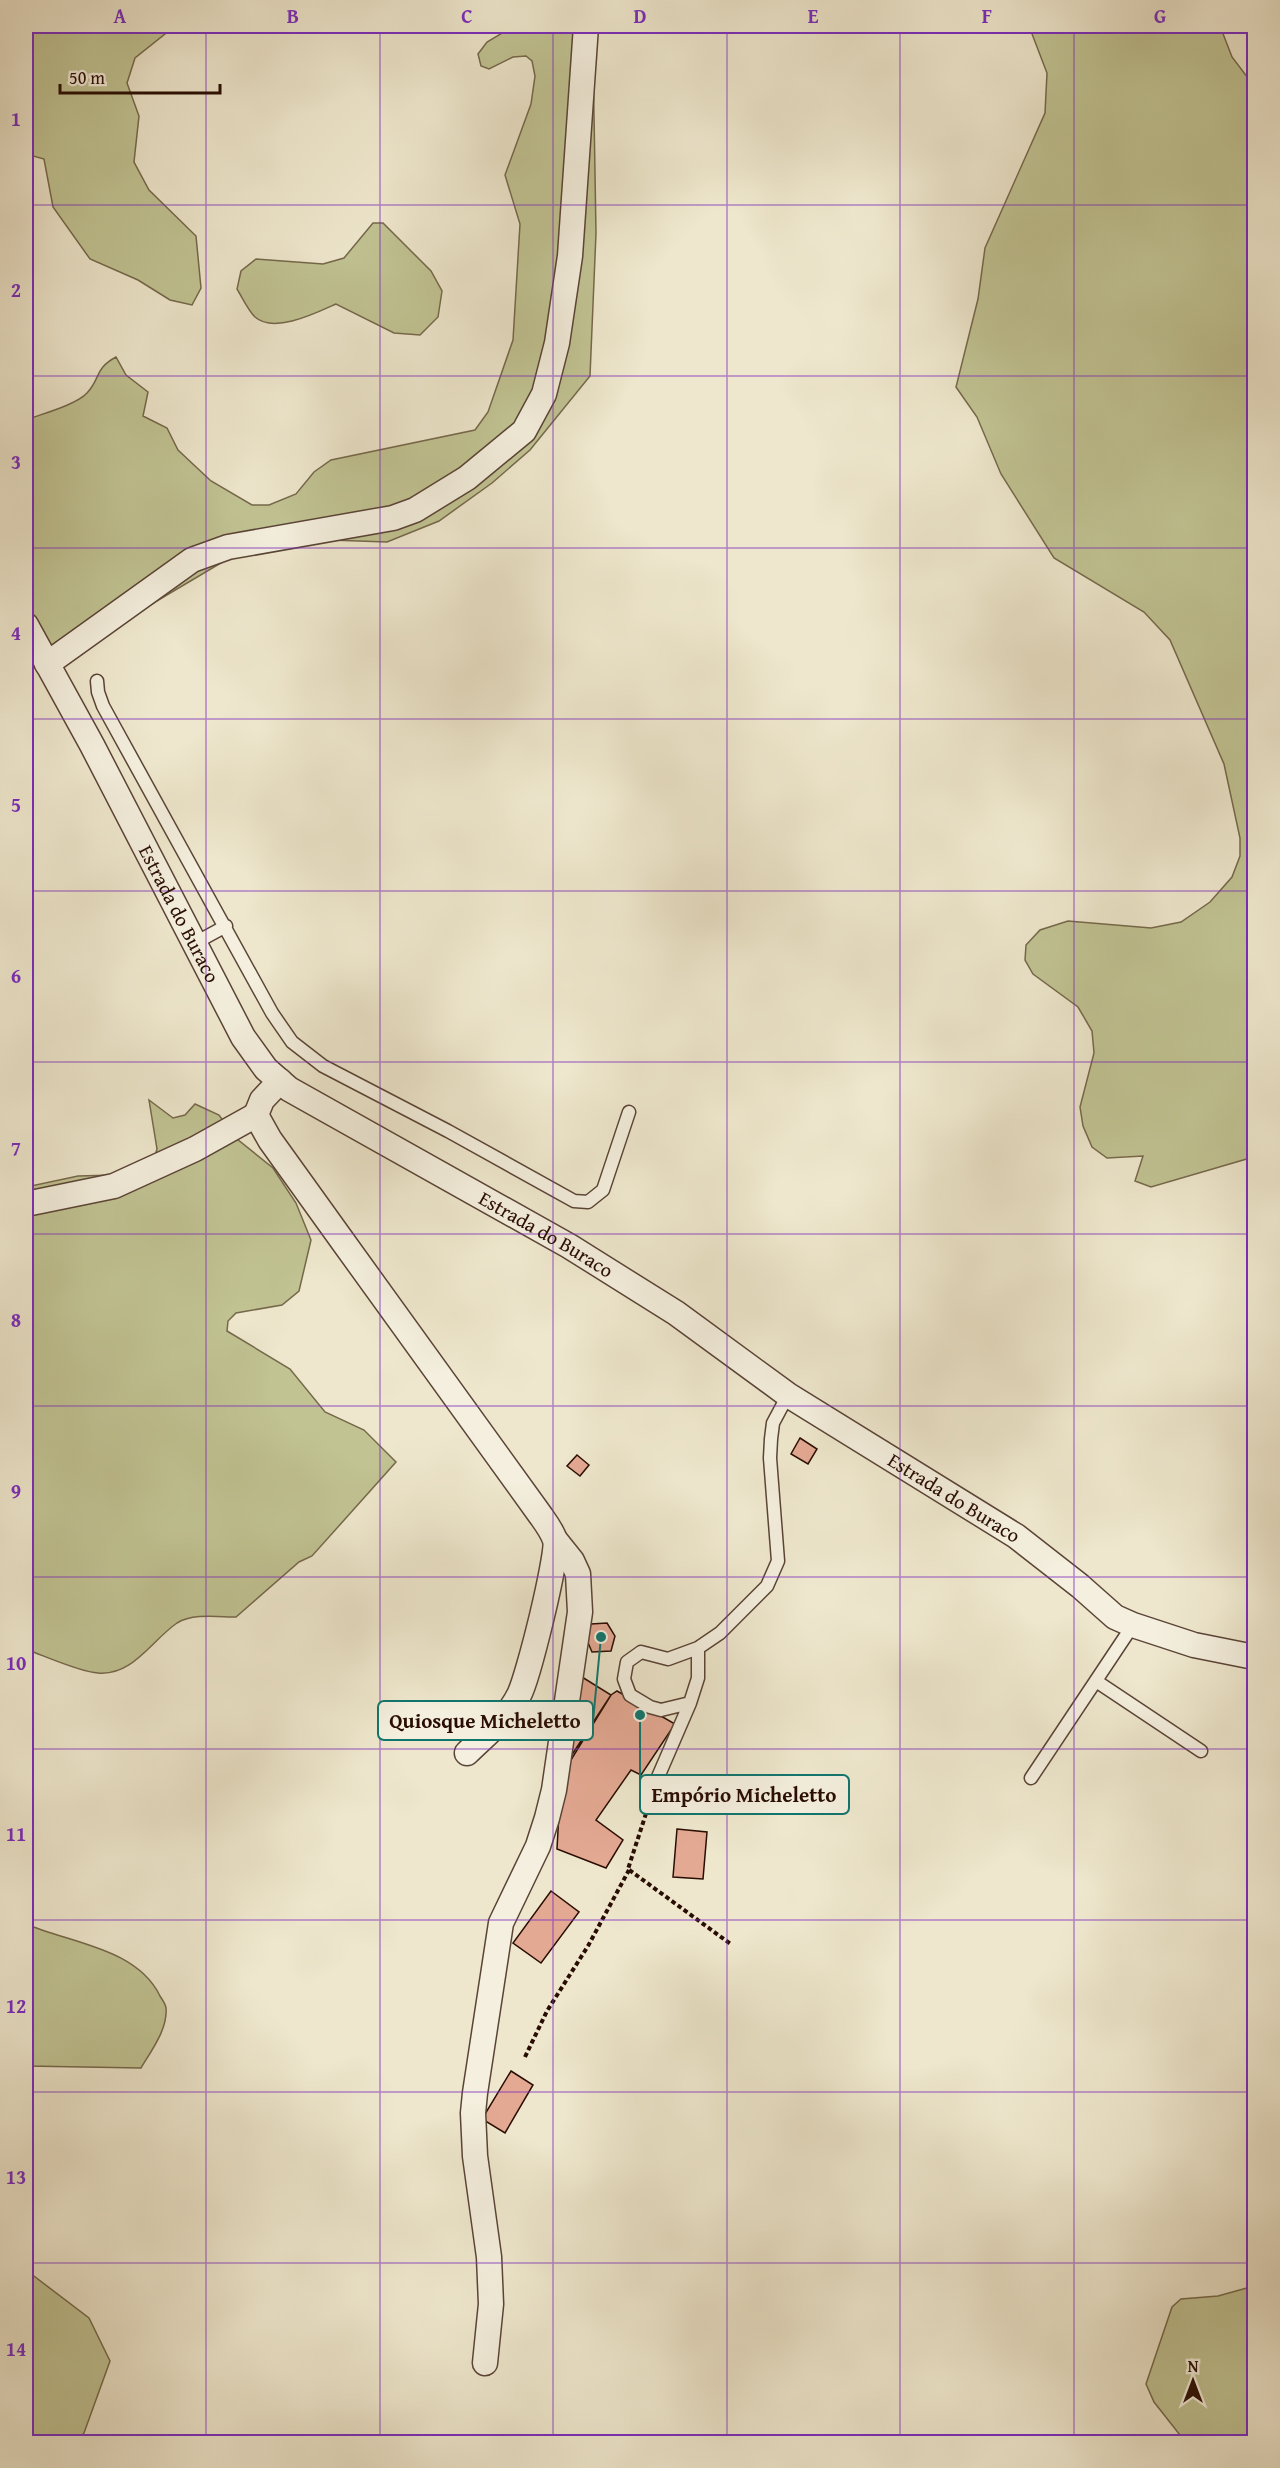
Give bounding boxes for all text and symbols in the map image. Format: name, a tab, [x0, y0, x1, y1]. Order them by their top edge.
text: A	[114, 1, 127, 30]
text: B	[287, 1, 299, 30]
text: C	[461, 1, 473, 30]
text: D	[633, 1, 647, 30]
text: E	[808, 1, 819, 30]
text: F	[982, 1, 992, 30]
text: G	[1154, 1, 1166, 30]
scale bar	[60, 57, 220, 95]
text: 50 m	[69, 64, 105, 91]
text: 1	[11, 104, 21, 133]
text: 2	[11, 275, 21, 304]
text: 3	[11, 447, 21, 476]
text: 4	[11, 618, 21, 647]
text: 5	[11, 790, 21, 819]
street label: Estrada do Buraco	[132, 840, 227, 987]
text: 6	[11, 961, 21, 990]
text: 7	[11, 1133, 21, 1162]
street label: Estrada do Buraco	[474, 1183, 619, 1284]
text: 8	[11, 1305, 21, 1334]
street label: Estrada do Buraco	[882, 1445, 1026, 1549]
text: 9	[11, 1476, 21, 1505]
text: 10	[6, 1648, 26, 1677]
callout: Quiosque Micheletto	[378, 1701, 593, 1740]
text: Quiosque Micheletto	[389, 1705, 581, 1736]
callout: Empório Micheletto	[640, 1775, 849, 1814]
text: Empório Micheletto	[652, 1779, 836, 1810]
text: 11	[6, 1819, 26, 1848]
text: 12	[6, 1991, 26, 2020]
text: 13	[6, 2162, 26, 2191]
text: 14	[6, 2334, 26, 2363]
north arrow	[1163, 2351, 1223, 2411]
text: N	[1188, 2354, 1199, 2378]

